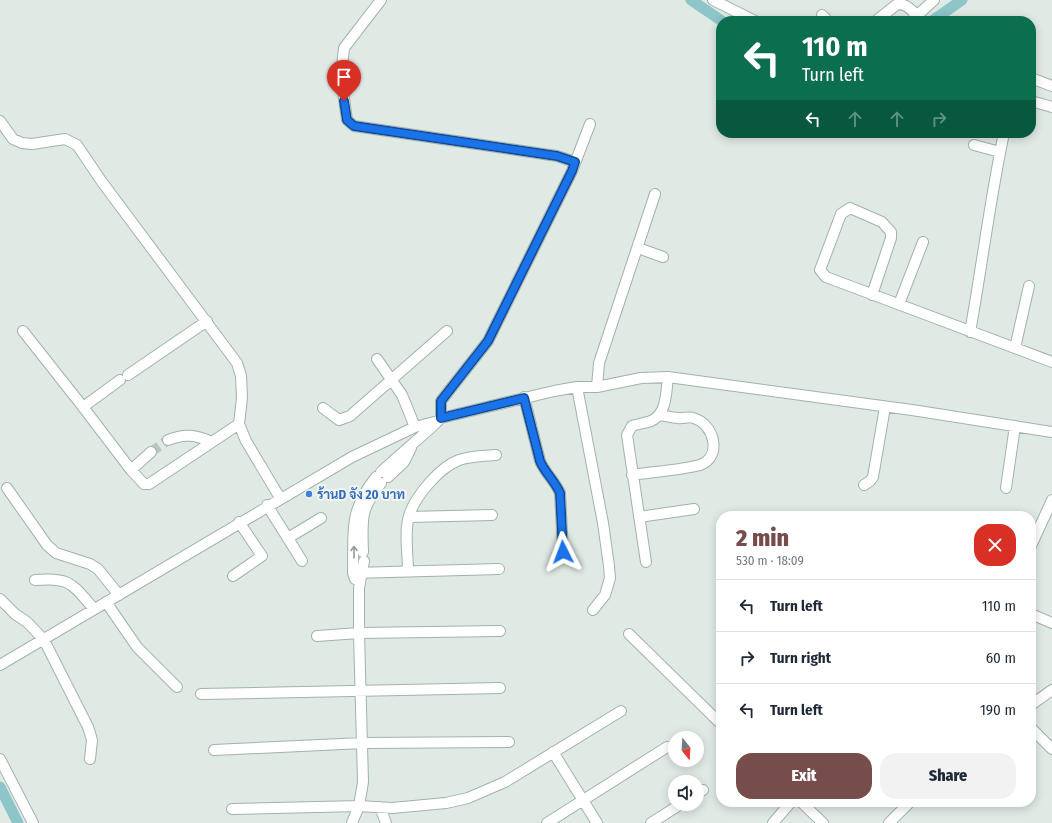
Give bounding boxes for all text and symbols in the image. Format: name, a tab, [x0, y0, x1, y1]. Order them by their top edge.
text: 110 m	[802, 30, 868, 63]
icon: left	[736, 32, 788, 84]
pin	[327, 60, 361, 101]
text: Turn left	[802, 64, 864, 86]
icon: arrive	[333, 66, 355, 88]
icon: left	[802, 108, 824, 130]
icon: ahead	[844, 108, 866, 130]
icon: ahead	[886, 108, 908, 130]
icon: right	[928, 108, 950, 130]
place label: ร้านD จัง 20 บาท	[317, 486, 405, 502]
marker: ร้านD จัง 20 บาท	[304, 489, 314, 499]
text: 2 min	[736, 524, 789, 552]
button: close	[974, 524, 1016, 566]
position arrow	[542, 531, 584, 573]
one-way arrow	[350, 546, 358, 559]
text: 530 m · 18:09	[736, 553, 804, 568]
icon: left	[736, 595, 758, 617]
text: Turn left	[770, 597, 823, 615]
text: 110 m	[982, 597, 1016, 615]
icon: right	[736, 647, 758, 669]
text: Turn right	[770, 649, 831, 667]
text: 60 m	[986, 649, 1016, 667]
icon: left	[736, 699, 758, 721]
text: Turn left	[770, 701, 823, 719]
text: 190 m	[980, 701, 1016, 719]
north arrow	[668, 731, 704, 767]
map controls	[668, 731, 704, 811]
button: Exit	[736, 753, 872, 799]
button: Share	[880, 753, 1016, 799]
button: sound	[668, 775, 704, 811]

